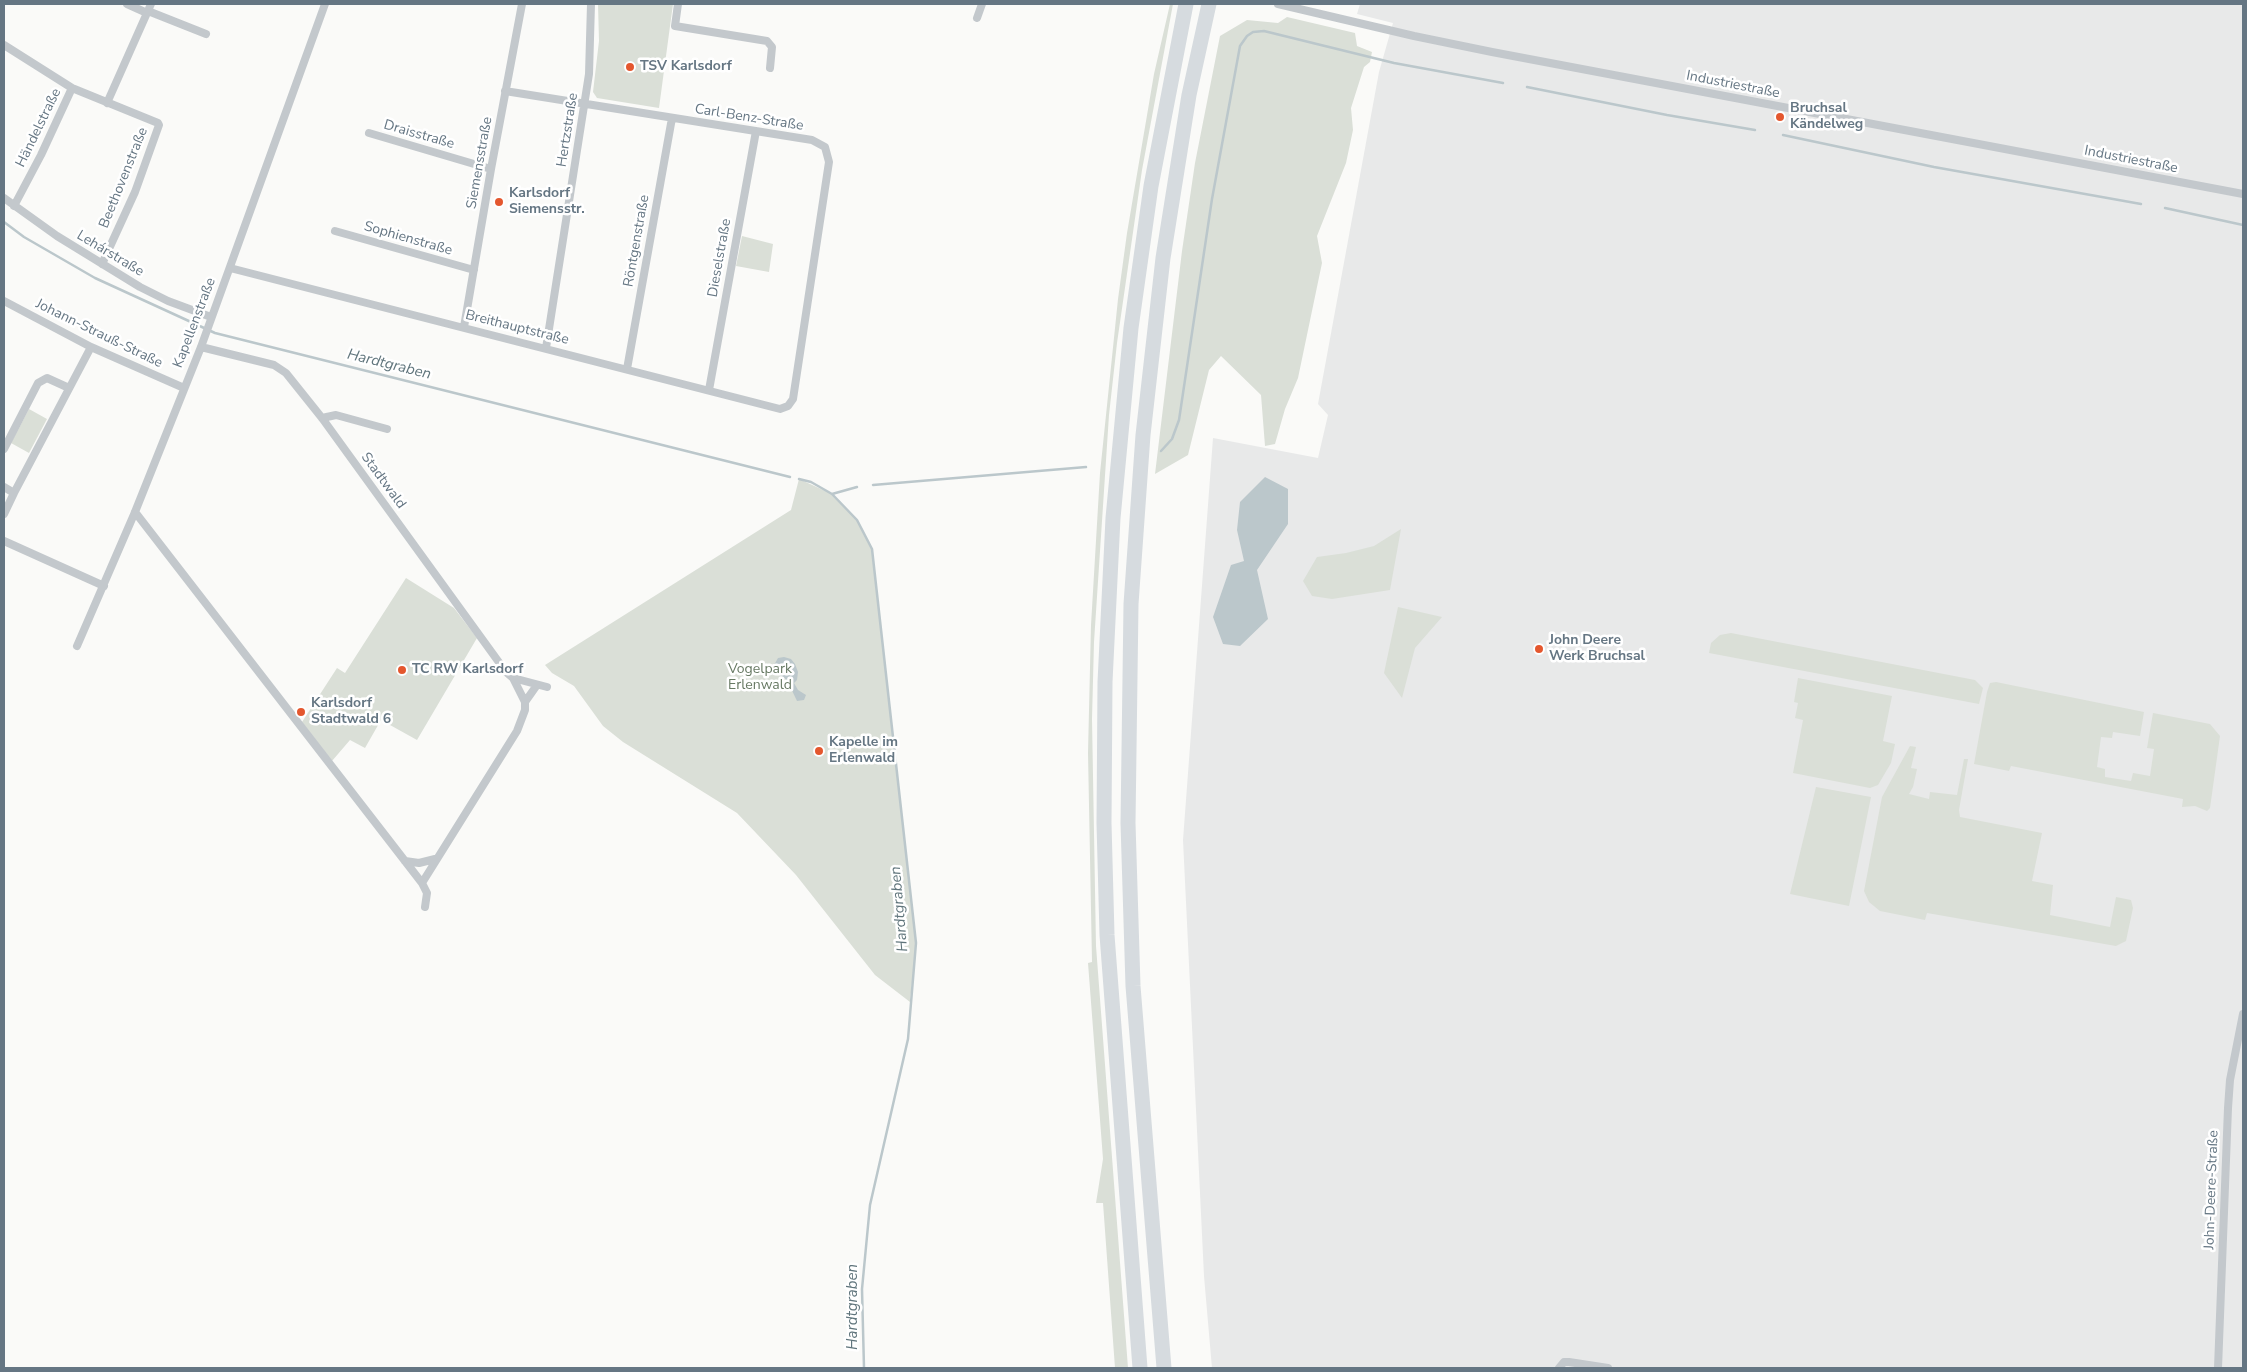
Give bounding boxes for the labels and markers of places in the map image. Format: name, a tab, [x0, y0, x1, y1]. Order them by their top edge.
place label: TSV Karlsdorf	[640, 59, 732, 75]
marker: TSV Karlsdorf	[624, 61, 636, 73]
place label: Bruchsal Kändelweg	[1790, 101, 1863, 134]
marker: Bruchsal Kändelweg	[1774, 111, 1786, 123]
place label: Karlsdorf Siemensstr.	[509, 186, 585, 218]
marker: Karlsdorf Siemensstr.	[493, 196, 505, 208]
place label: John Deere Werk Bruchsal	[1549, 633, 1645, 666]
marker: John Deere Werk Bruchsal	[1533, 643, 1545, 655]
place label: TC RW Karlsdorf	[412, 662, 523, 678]
marker: TC RW Karlsdorf	[396, 664, 408, 676]
place label: Karlsdorf Stadtwald 6	[311, 696, 391, 729]
marker: Karlsdorf Stadtwald 6	[295, 706, 307, 718]
place label: Kapelle im Erlenwald	[829, 735, 898, 768]
marker: Kapelle im Erlenwald	[813, 745, 825, 757]

